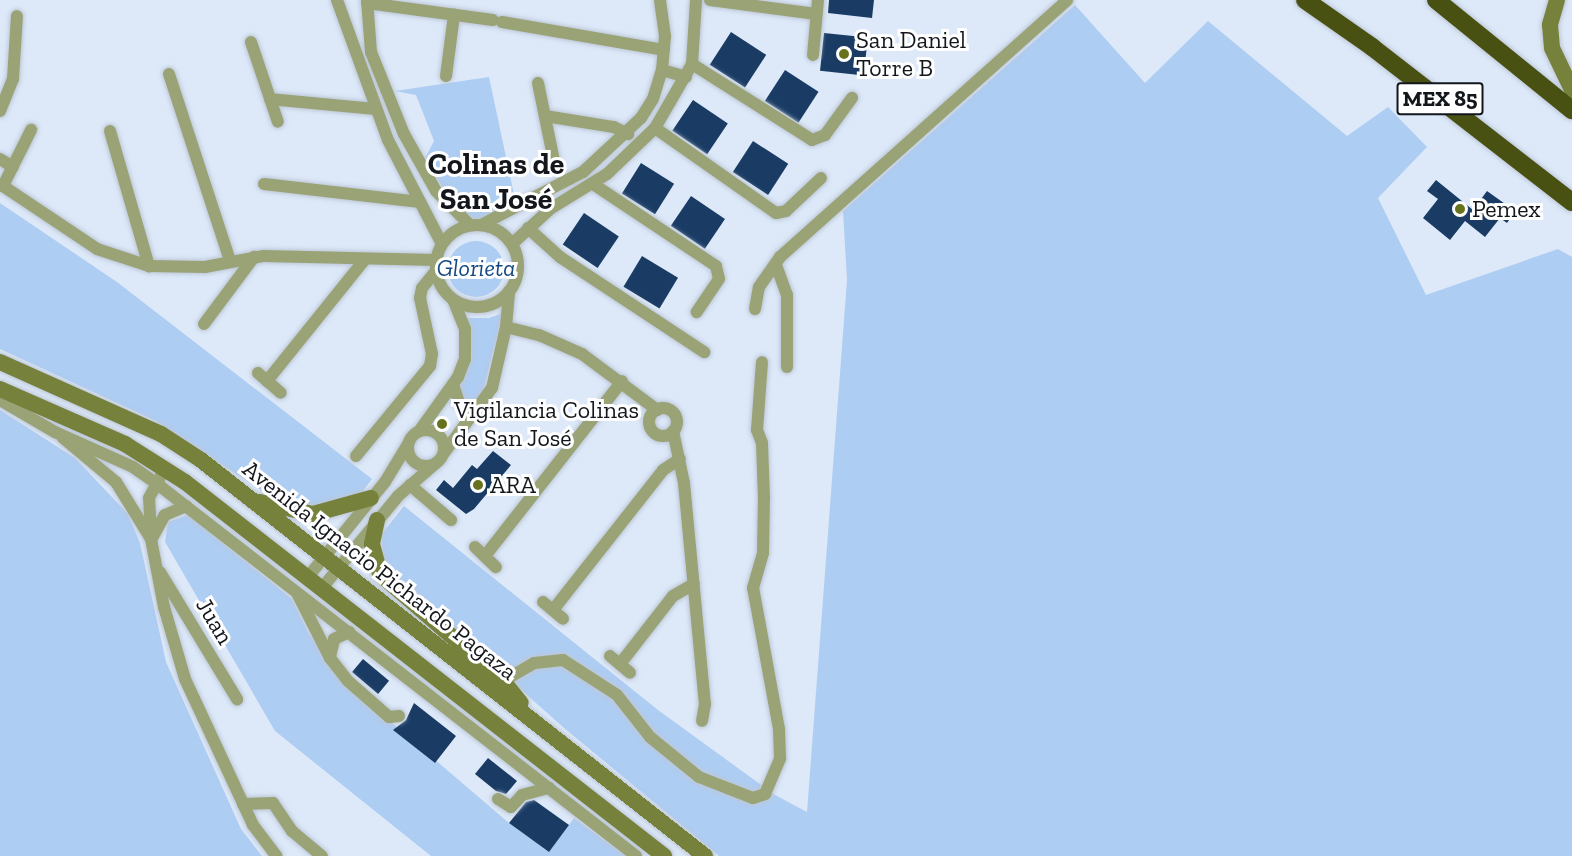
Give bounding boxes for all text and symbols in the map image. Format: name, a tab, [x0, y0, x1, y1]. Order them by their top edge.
place label: San Daniel Torre B	[856, 26, 966, 82]
marker: San Daniel Torre B	[837, 47, 851, 61]
road number: MEX 85	[1396, 80, 1484, 118]
district label: Colinas de San José	[428, 146, 564, 216]
place label: Pemex	[1472, 195, 1541, 223]
marker: Pemex	[1453, 202, 1467, 216]
park label: Glorieta	[437, 254, 515, 282]
place label: Vigilancia Colinas de San José	[454, 396, 639, 452]
marker: Vigilancia Colinas de San José	[435, 417, 449, 431]
street label: Avenida Ignacio Pichardo Pagaza	[237, 454, 523, 686]
place label: ARA	[490, 471, 536, 499]
marker: ARA	[471, 478, 485, 492]
street label: Juan	[190, 592, 240, 650]

